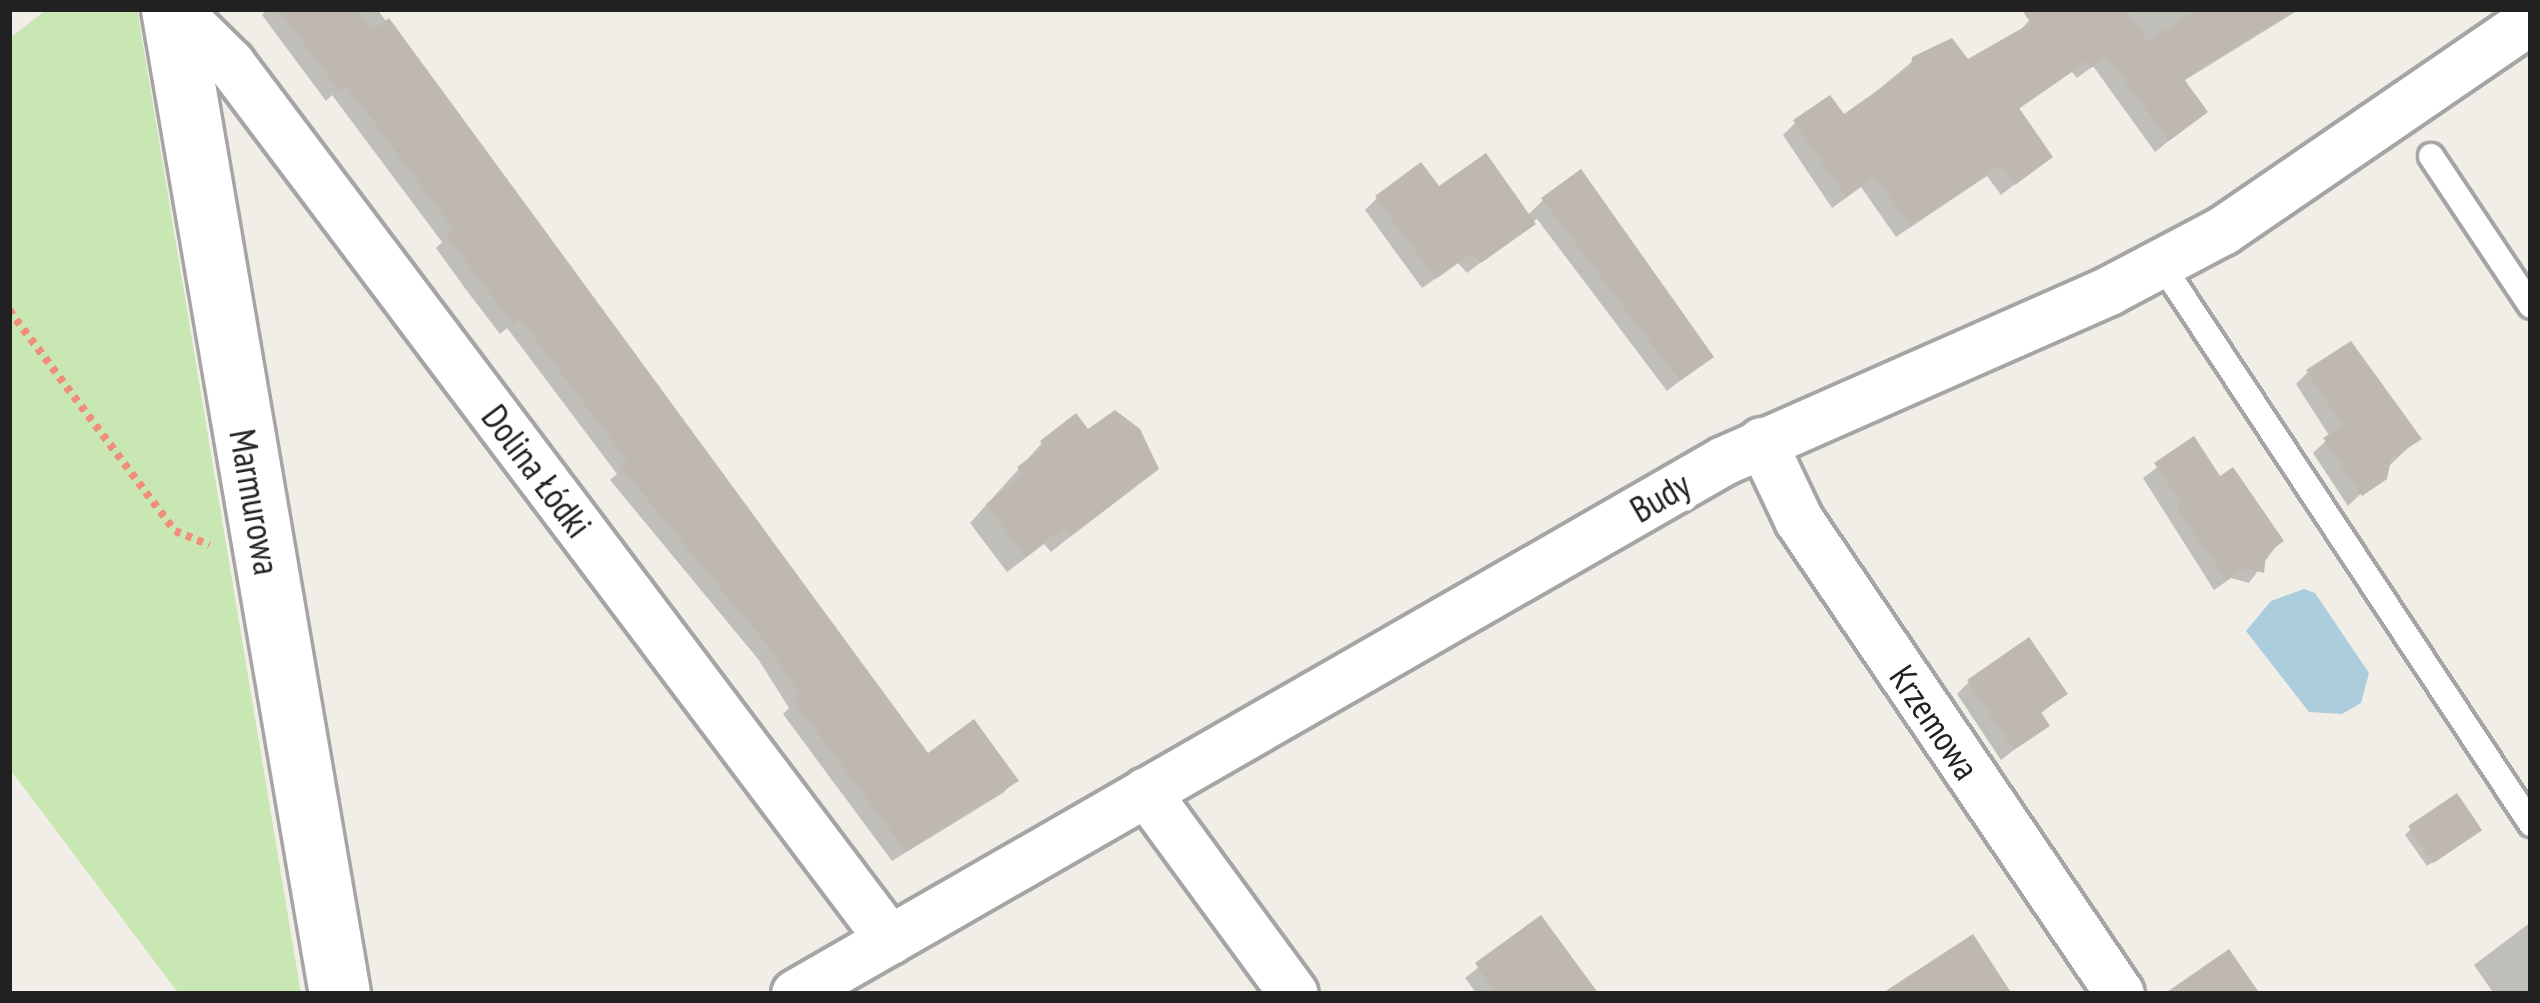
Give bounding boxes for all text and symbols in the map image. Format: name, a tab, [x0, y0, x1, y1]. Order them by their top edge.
street label: Dolina Łódki	[473, 396, 601, 546]
street label: Marmurowa	[221, 426, 289, 578]
street label: Budy	[1622, 463, 1698, 531]
street label: Krzemowa	[1881, 657, 1989, 787]

